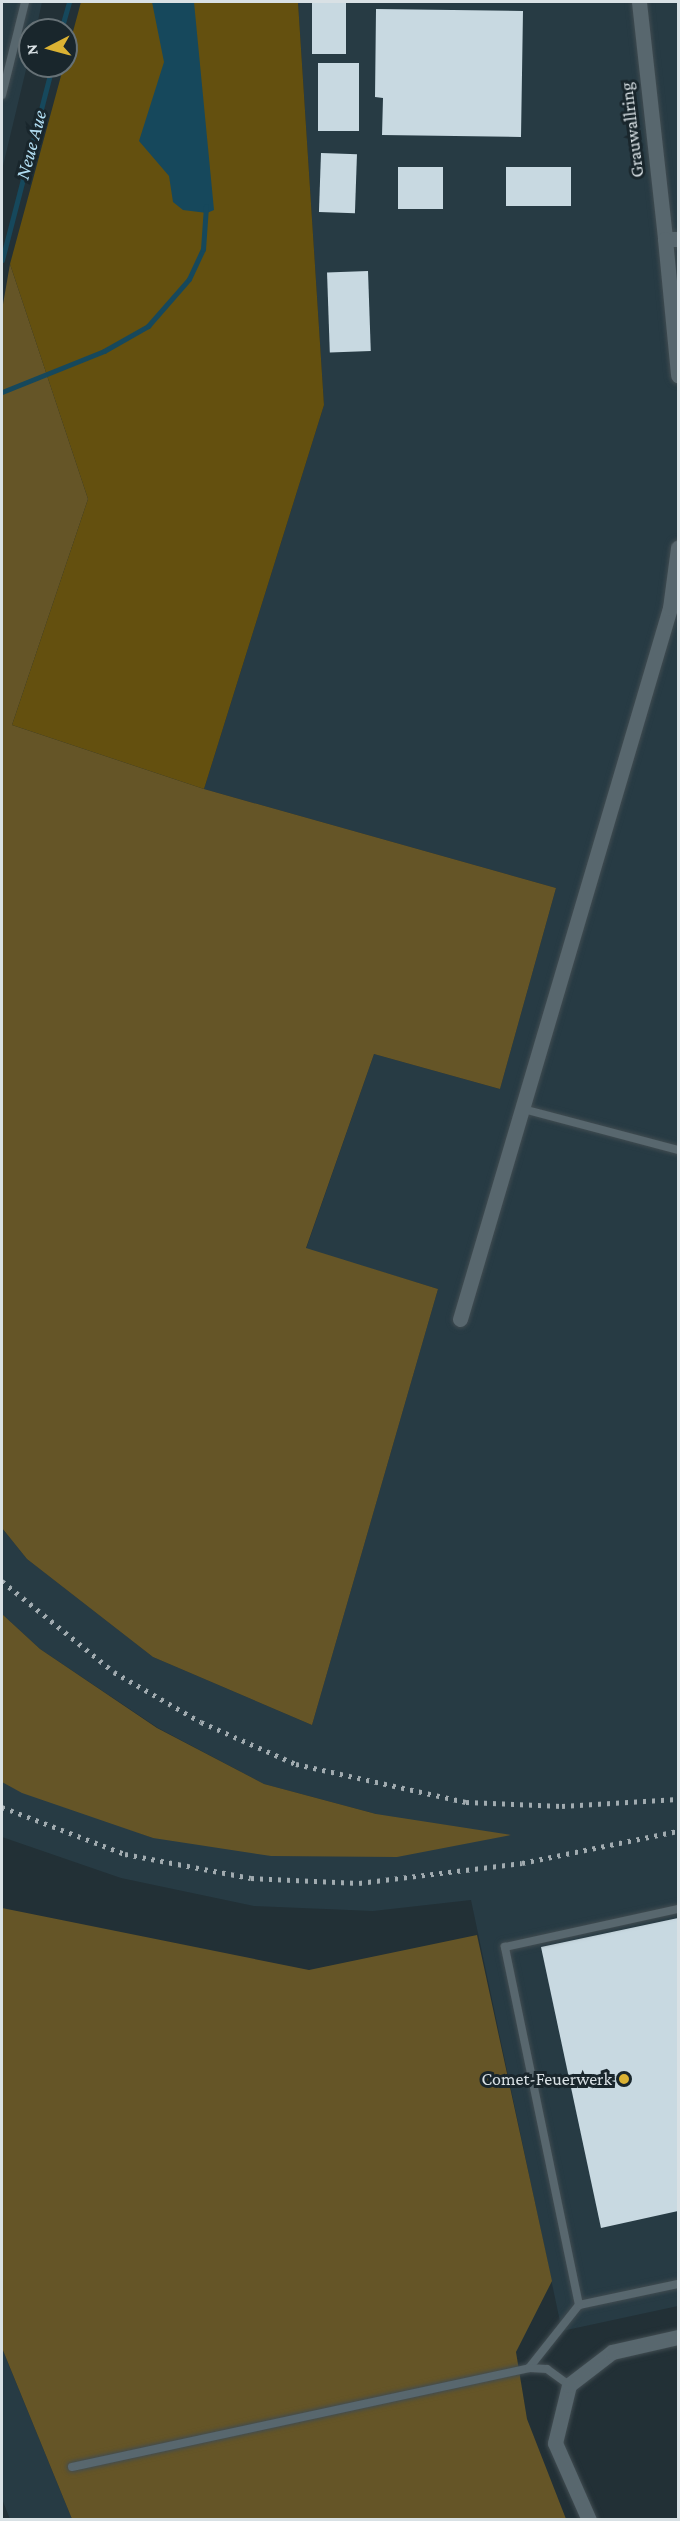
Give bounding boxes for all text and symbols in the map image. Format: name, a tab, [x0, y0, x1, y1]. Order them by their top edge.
north arrow	[18, 18, 78, 78]
text: N	[23, 43, 41, 56]
street label: Grauwallring	[615, 81, 649, 179]
water label: Neue Aue	[10, 108, 52, 182]
place label: Comet-Feuerwerk	[482, 2068, 612, 2090]
marker: Comet-Feuerwerk	[617, 2072, 631, 2086]

